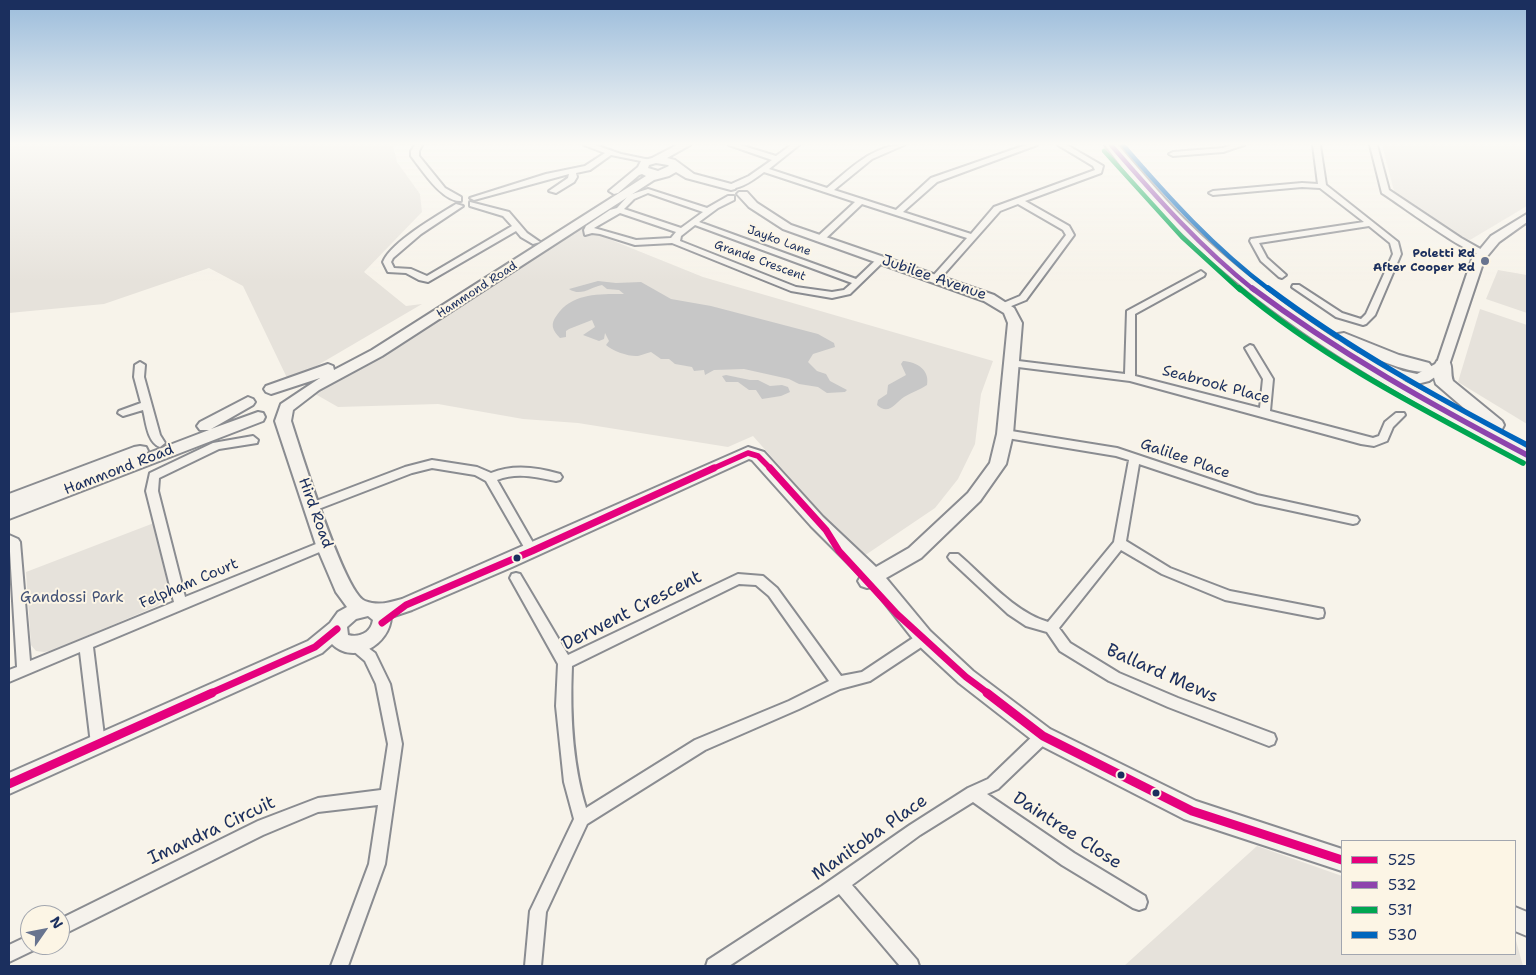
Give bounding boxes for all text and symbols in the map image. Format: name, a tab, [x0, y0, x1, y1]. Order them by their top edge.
street label: Jayko Lane	[745, 223, 813, 259]
street label: Grande Crescent	[712, 238, 808, 284]
place label: Poletti Rd After Cooper Rd	[1373, 247, 1475, 275]
street label: Jubilee Avenue	[879, 252, 989, 304]
marker: Poletti Rd After Cooper Rd	[1479, 255, 1491, 267]
street label: Hammond Road	[434, 259, 520, 321]
street label: Seabrook Place	[1160, 362, 1272, 408]
street label: Galilee Place	[1138, 435, 1232, 483]
street label: Hammond Road	[61, 441, 177, 499]
street label: Hird Road	[294, 475, 336, 551]
unlabelled marker	[512, 553, 522, 563]
street label: Felpham Court	[137, 555, 241, 613]
street label: Derwent Crescent	[558, 566, 706, 656]
park label: Gandossi Park	[20, 589, 124, 607]
street label: Ballard Mews	[1103, 640, 1221, 708]
unlabelled marker	[1116, 770, 1126, 780]
street label: Daintree Close	[1009, 788, 1125, 874]
unlabelled marker	[1151, 788, 1161, 798]
street label: Manitoba Place	[808, 790, 932, 886]
street label: Imandra Circuit	[145, 792, 279, 870]
legend	[1341, 840, 1516, 955]
text: 525	[1388, 850, 1416, 870]
text: 532	[1388, 875, 1417, 895]
text: 531	[1388, 900, 1412, 920]
north arrow	[20, 905, 70, 955]
text: N	[46, 913, 67, 932]
text: 530	[1388, 925, 1417, 945]

